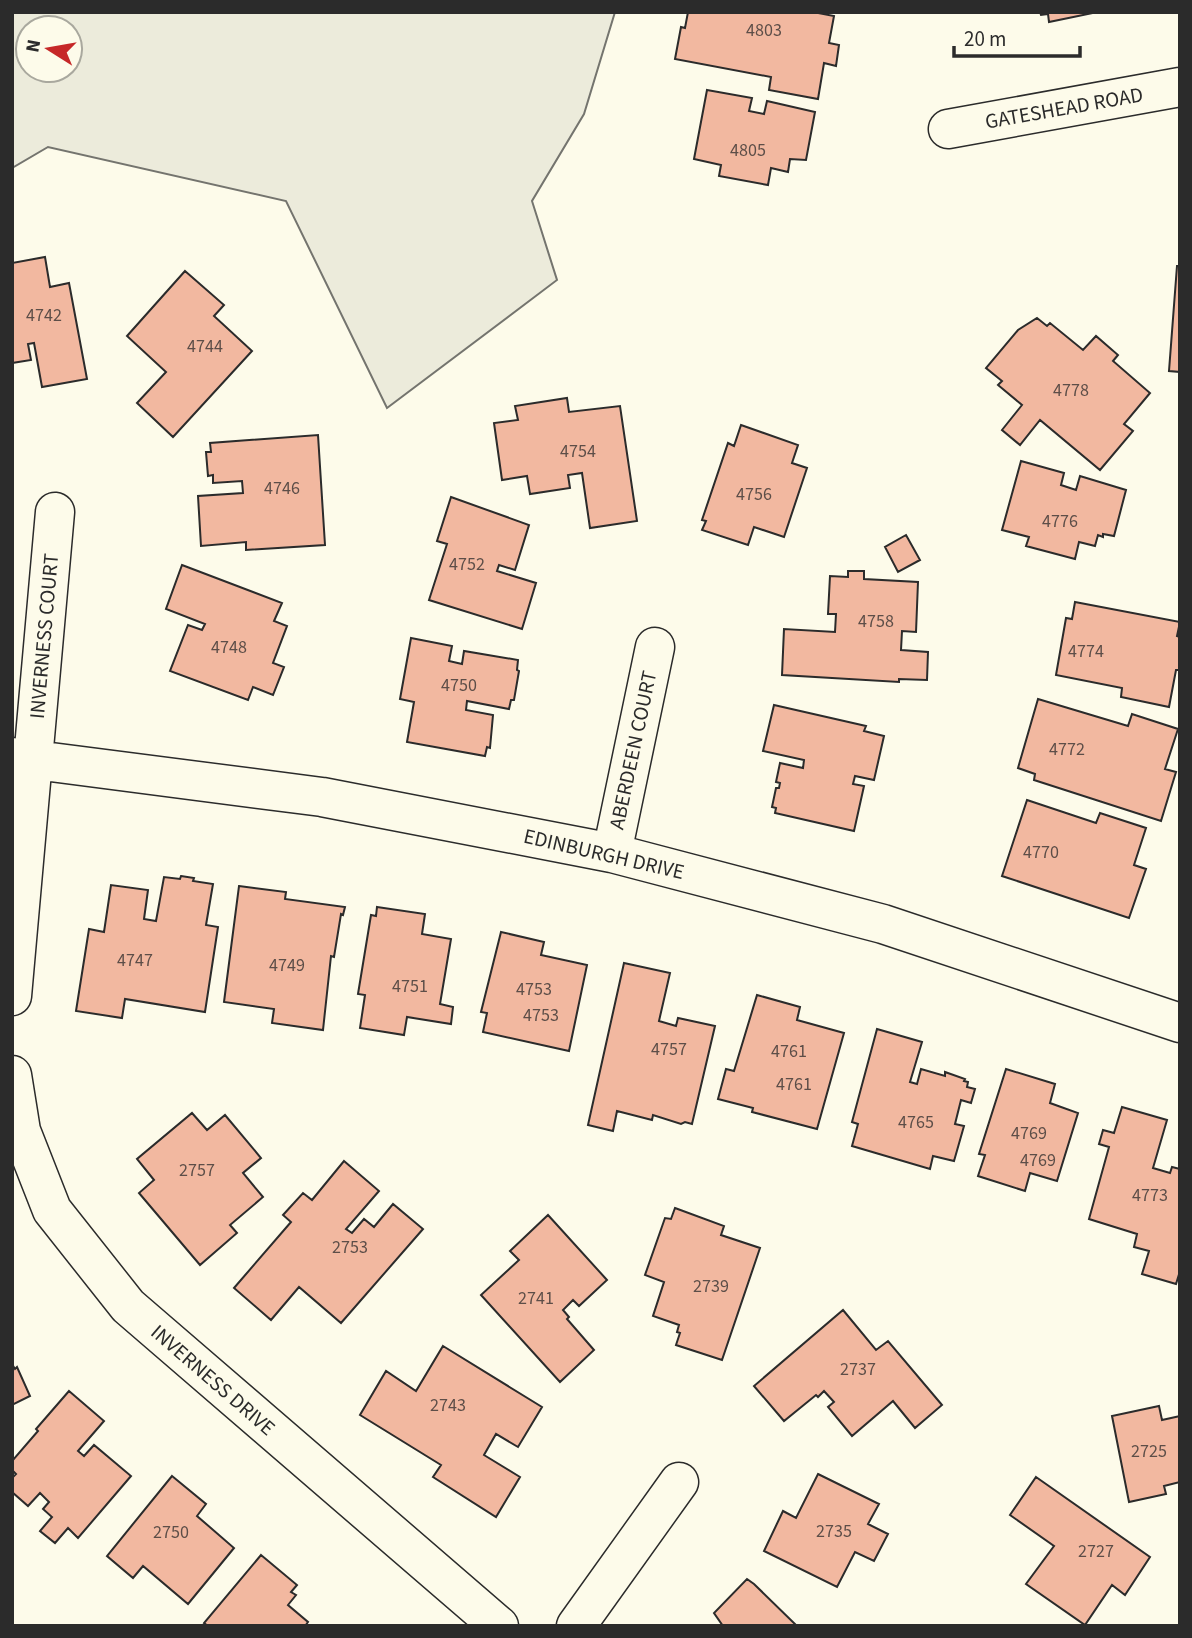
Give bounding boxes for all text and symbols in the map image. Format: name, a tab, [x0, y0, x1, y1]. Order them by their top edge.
north arrow	[14, 14, 84, 84]
scale bar	[954, 14, 1080, 58]
house number: 4803	[746, 18, 782, 43]
text: 20 m	[964, 24, 1006, 54]
text: N	[19, 37, 48, 55]
street label: GATESHEAD ROAD	[983, 79, 1145, 137]
house number: 4805	[730, 138, 766, 163]
house number: 4742	[26, 303, 62, 328]
house number: 4744	[187, 334, 223, 359]
house number: 4778	[1053, 378, 1089, 403]
house number: 4754	[560, 439, 596, 464]
house number: 4746	[264, 476, 300, 501]
house number: 4756	[736, 482, 772, 507]
house number: 4776	[1042, 509, 1078, 534]
street label: INVERNESS COURT	[22, 552, 66, 720]
house number: 4752	[449, 552, 485, 577]
house number: 4758	[858, 609, 894, 634]
house number: 4748	[211, 635, 247, 660]
house number: 4774	[1068, 639, 1104, 664]
street label: ABERDEEN COURT	[602, 668, 664, 832]
house number: 4750	[441, 673, 477, 698]
house number: 4772	[1049, 737, 1085, 762]
street label: EDINBURGH DRIVE	[521, 821, 687, 887]
house number: 4770	[1023, 840, 1059, 865]
house number: 4747	[117, 948, 153, 973]
house number: 4749	[269, 953, 305, 978]
house number: 4751	[392, 974, 428, 999]
house number: 4753	[516, 977, 552, 1002]
house number: 4753	[523, 1003, 559, 1028]
house number: 4757	[651, 1037, 687, 1062]
house number: 4761	[771, 1039, 807, 1064]
house number: 4761	[776, 1072, 812, 1097]
house number: 4765	[898, 1110, 934, 1135]
house number: 4769	[1011, 1121, 1047, 1146]
house number: 4769	[1020, 1148, 1056, 1173]
house number: 2757	[179, 1158, 215, 1183]
house number: 4773	[1132, 1183, 1168, 1208]
house number: 2753	[332, 1235, 368, 1260]
house number: 2739	[693, 1274, 729, 1299]
house number: 2741	[518, 1286, 554, 1311]
street label: INVERNESS DRIVE	[144, 1317, 282, 1443]
house number: 2737	[840, 1357, 876, 1382]
house number: 2743	[430, 1393, 466, 1418]
house number: 2725	[1131, 1439, 1167, 1464]
house number: 2735	[816, 1519, 852, 1544]
house number: 2750	[153, 1520, 189, 1545]
house number: 2727	[1078, 1539, 1114, 1564]

